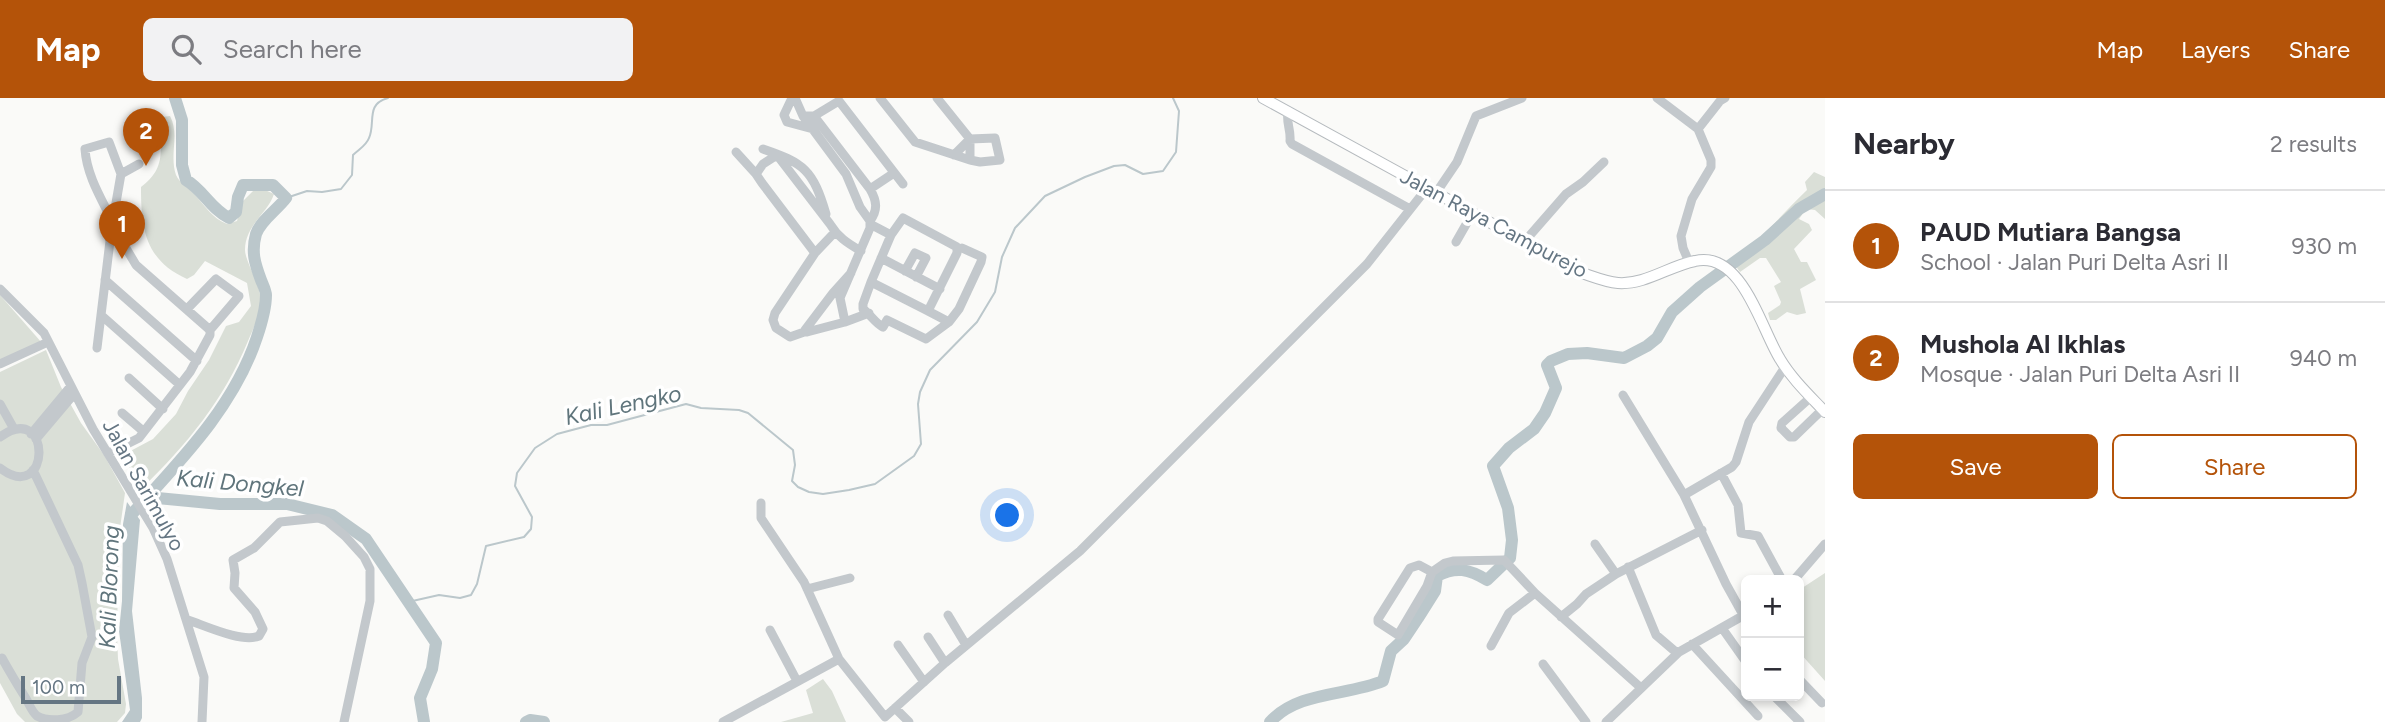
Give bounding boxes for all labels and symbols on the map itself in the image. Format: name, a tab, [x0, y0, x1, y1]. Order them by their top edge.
pin: 2	[123, 108, 169, 166]
street label: Jalan Raya Campurejo	[1396, 163, 1592, 283]
pin: 1	[99, 201, 145, 259]
water label: Kali Lengko	[562, 379, 684, 431]
street label: Jalan Sarimulyo	[98, 415, 190, 555]
water label: Kali Dongkel	[175, 463, 306, 503]
your location	[990, 498, 1024, 532]
water label: Kali Blorong	[93, 525, 125, 649]
scale bar	[21, 673, 121, 705]

